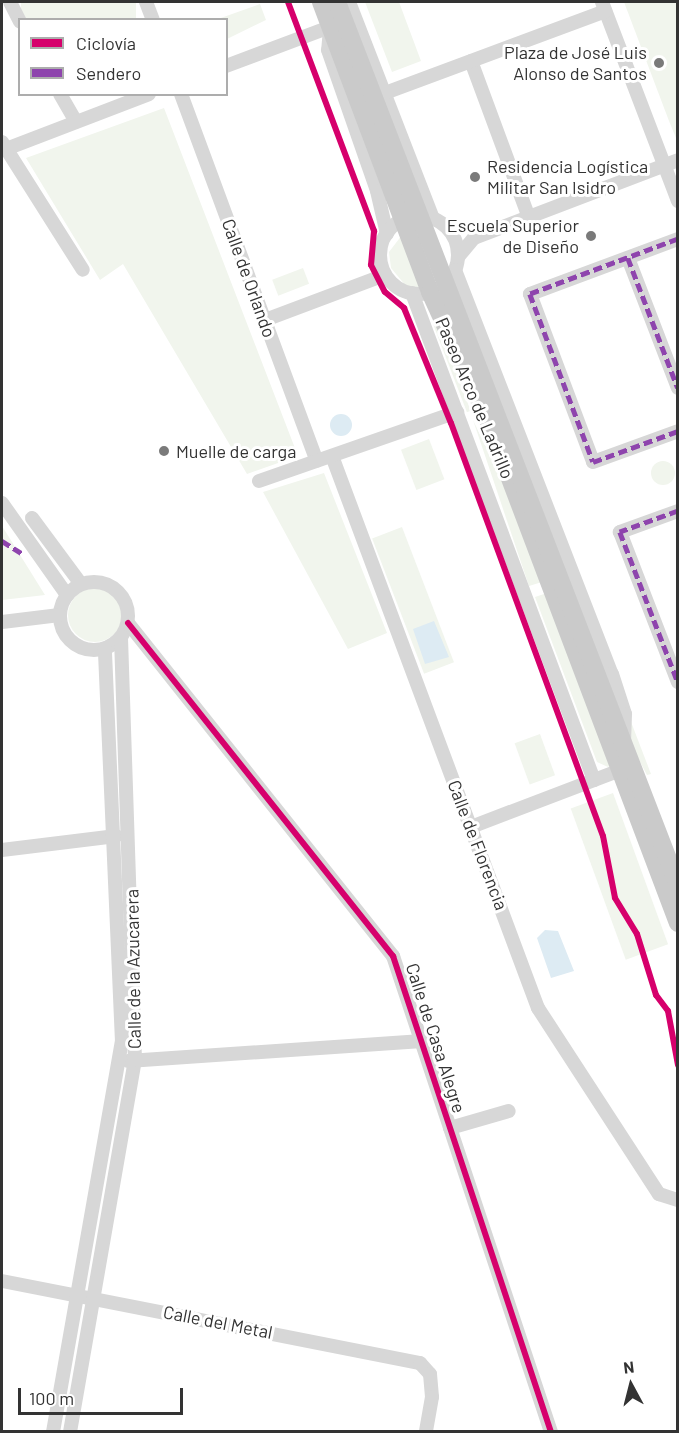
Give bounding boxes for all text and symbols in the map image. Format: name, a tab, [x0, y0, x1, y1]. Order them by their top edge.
legend	[18, 18, 228, 96]
text: Ciclovía	[76, 32, 136, 54]
place label: Plaza de José Luis Alonso de Santos	[504, 42, 647, 84]
marker: Plaza de José Luis Alonso de Santos	[652, 56, 666, 70]
text: Sendero	[76, 62, 141, 84]
place label: Residencia Logística Militar San Isidro	[487, 156, 648, 198]
marker: Residencia Logística Militar San Isidro	[468, 170, 482, 184]
place label: Escuela Superior de Diseño	[447, 215, 579, 258]
street label: Calle de Orlando	[218, 216, 280, 340]
marker: Escuela Superior de Diseño	[584, 229, 598, 243]
street label: Paseo Arco de Ladrillo	[431, 314, 519, 482]
place label: Muelle de carga	[176, 440, 296, 462]
marker: Muelle de carga	[157, 444, 171, 458]
street label: Calle de Florencia	[443, 777, 513, 913]
street label: Calle de la Azucarera	[121, 889, 145, 1049]
street label: Calle de Casa Alegre	[402, 960, 470, 1116]
street label: Calle del Metal	[162, 1301, 274, 1343]
north arrow	[601, 1355, 661, 1415]
text: N	[622, 1357, 635, 1377]
scale bar	[21, 1376, 186, 1414]
text: 100 m	[29, 1387, 74, 1409]

